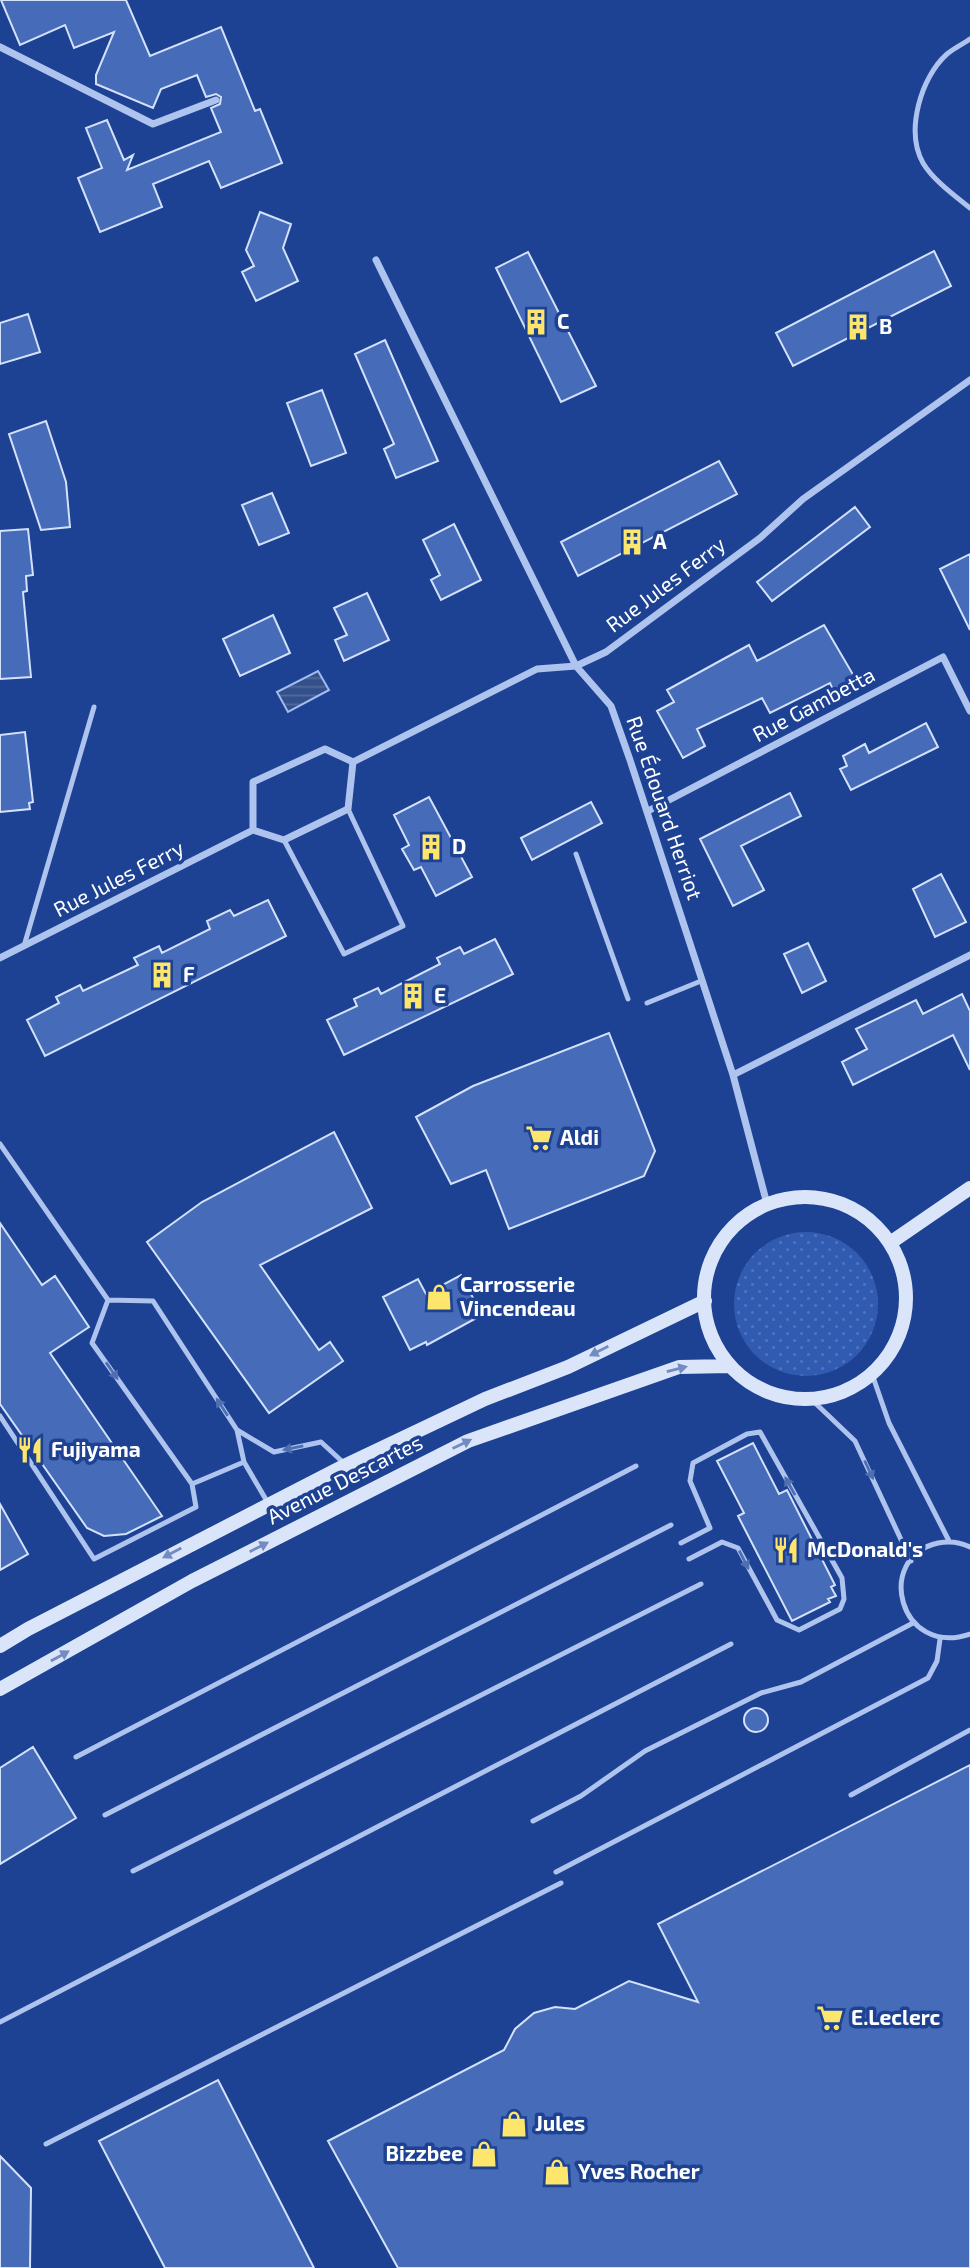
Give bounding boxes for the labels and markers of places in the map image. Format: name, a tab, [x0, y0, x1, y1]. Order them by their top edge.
building icon: C	[521, 307, 551, 337]
place label: C	[557, 308, 569, 333]
building icon: B	[843, 312, 873, 342]
place label: B	[879, 313, 892, 338]
building icon: A	[617, 527, 647, 557]
place label: A	[653, 528, 667, 553]
building icon: D	[416, 832, 446, 862]
place label: D	[452, 833, 466, 858]
building icon: F	[147, 960, 177, 990]
place label: F	[183, 961, 195, 986]
building icon: E	[398, 981, 428, 1011]
place label: E	[434, 982, 446, 1007]
supermarket icon: Aldi	[524, 1123, 554, 1153]
place label: Aldi	[560, 1124, 599, 1149]
place label: Carrosserie Vincendeau	[460, 1271, 576, 1320]
shop icon: Carrosserie Vincendeau	[424, 1282, 454, 1312]
restaurant icon: Fujiyama	[15, 1435, 45, 1465]
place label: Fujiyama	[51, 1436, 141, 1462]
restaurant icon: McDonald's	[771, 1535, 801, 1565]
place label: McDonald's	[807, 1536, 923, 1561]
supermarket icon: E.Leclerc	[815, 2003, 845, 2033]
place label: E.Leclerc	[851, 2004, 941, 2029]
shop icon: Jules	[499, 2109, 529, 2139]
place label: Jules	[535, 2110, 585, 2135]
shop icon: Bizzbee	[469, 2139, 499, 2169]
place label: Bizzbee	[386, 2140, 463, 2165]
shop icon: Yves Rocher	[542, 2157, 572, 2187]
place label: Yves Rocher	[578, 2158, 700, 2183]

